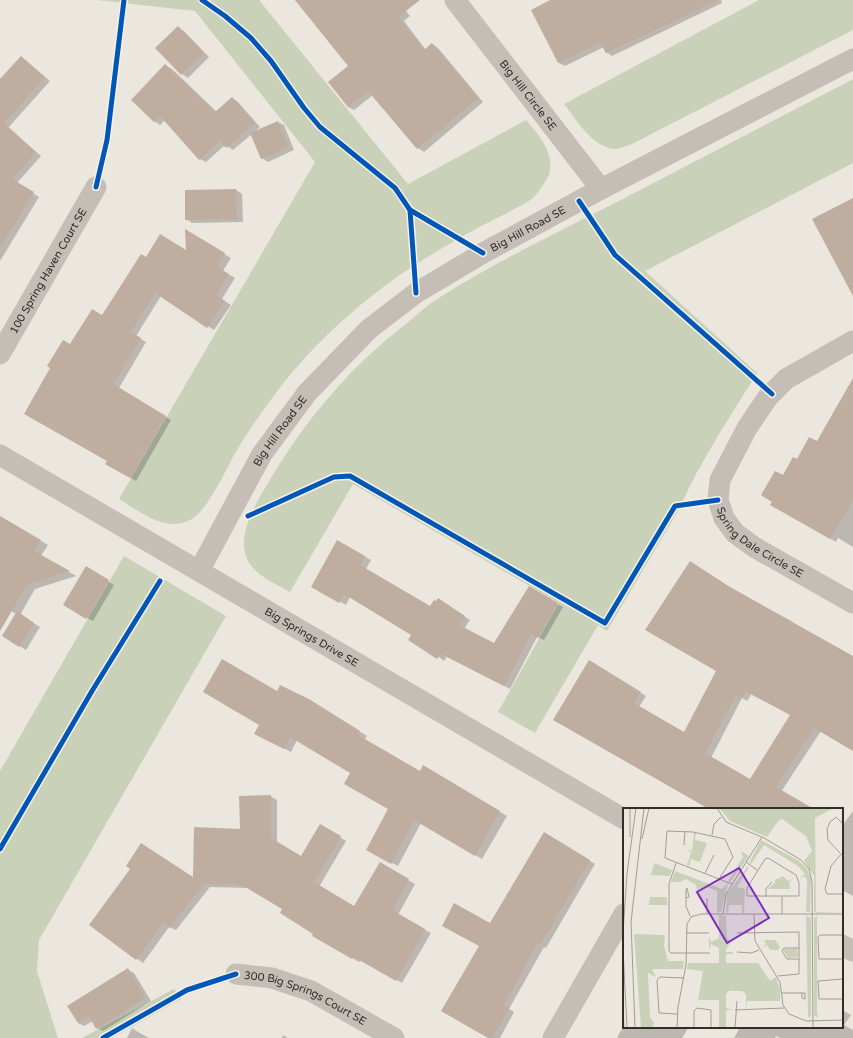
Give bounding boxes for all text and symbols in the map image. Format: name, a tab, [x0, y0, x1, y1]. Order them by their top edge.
street label: Big Hill Circle SE	[497, 57, 559, 133]
street label: Big Hill Road SE	[488, 203, 568, 255]
street label: 100 Spring Haven Court SE	[7, 206, 89, 336]
street label: Big Hill Road SE	[251, 393, 310, 469]
street label: Spring Dale Circle SE	[714, 505, 806, 581]
street label: Big Springs Drive SE	[262, 605, 361, 670]
inset map	[623, 808, 843, 1028]
street label: 300 Big Springs Court SE	[243, 969, 369, 1028]

